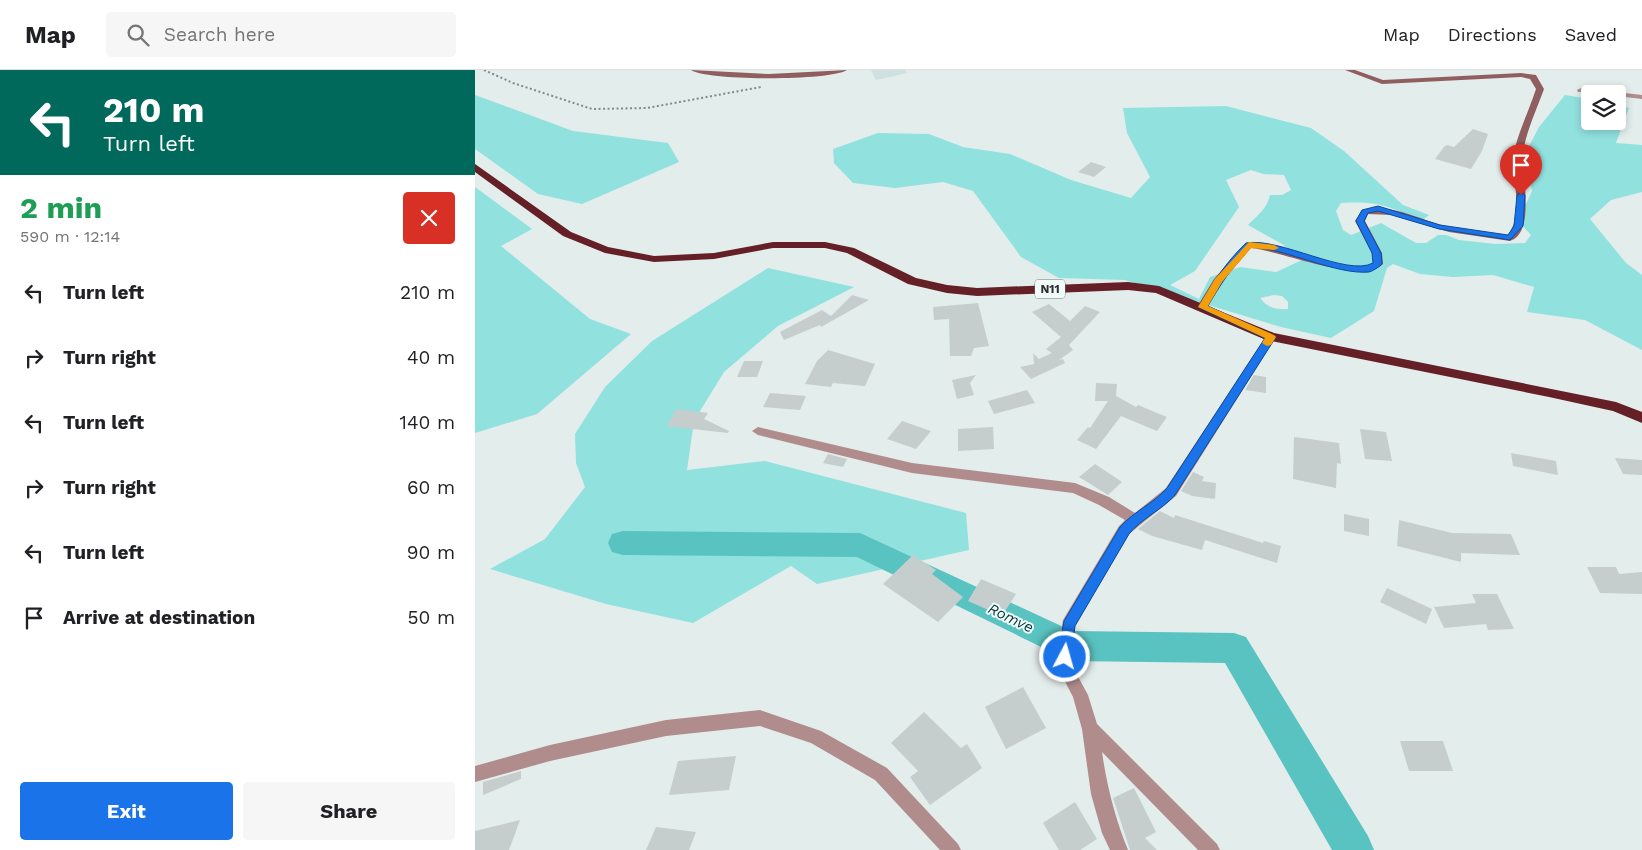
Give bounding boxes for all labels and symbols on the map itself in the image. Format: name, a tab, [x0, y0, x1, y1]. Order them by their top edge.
pin	[1500, 144, 1542, 195]
road number: N11	[1035, 280, 1065, 298]
water label: Romve	[985, 599, 1037, 637]
position arrow	[1038, 630, 1090, 682]

